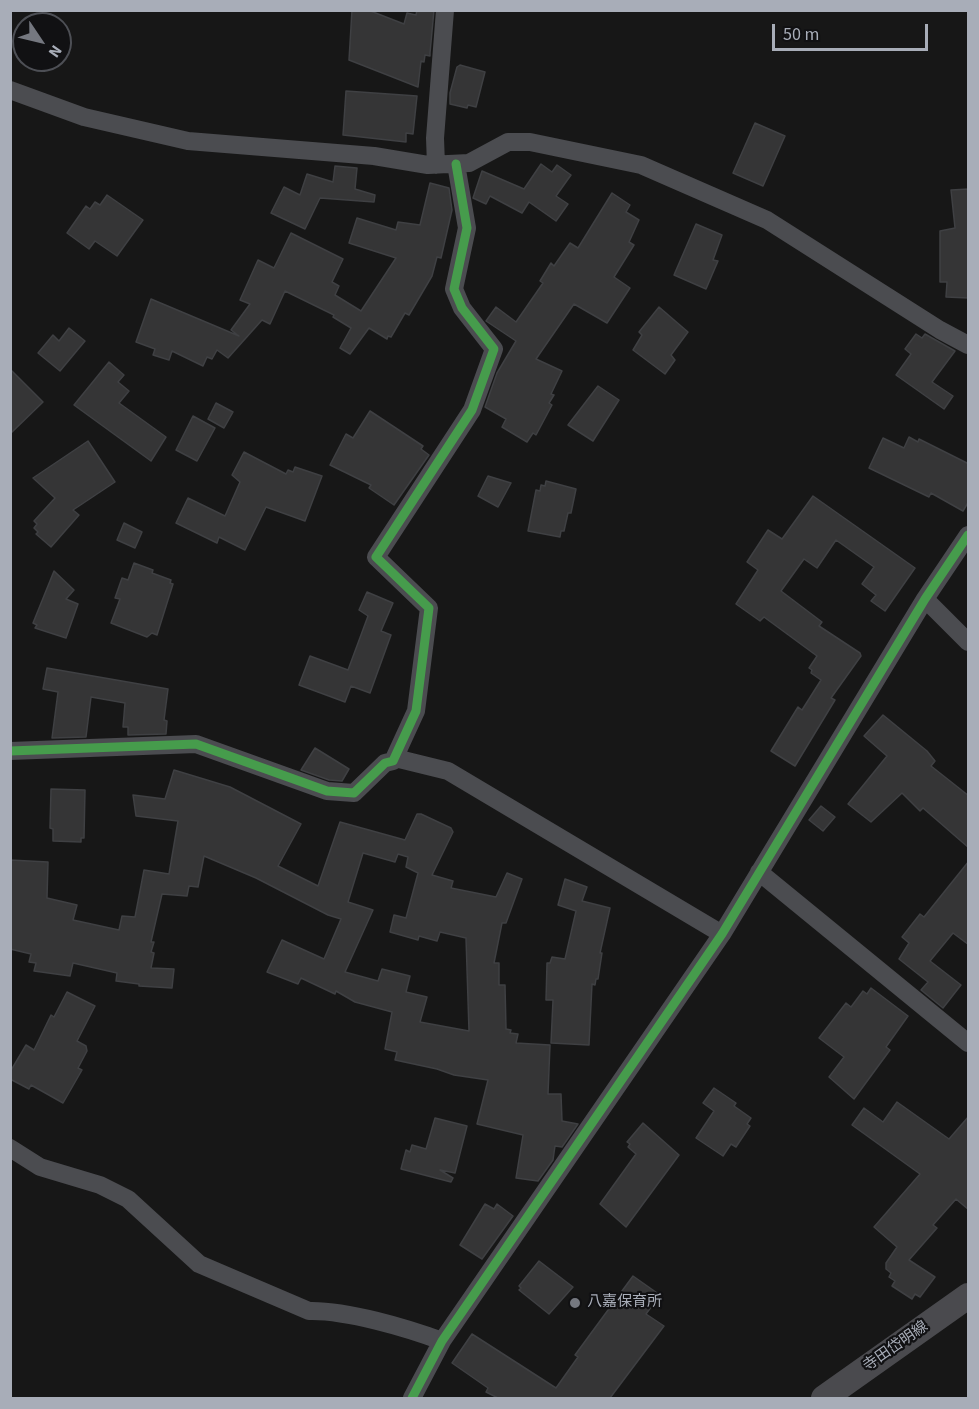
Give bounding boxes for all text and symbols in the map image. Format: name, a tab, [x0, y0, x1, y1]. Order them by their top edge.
north arrow	[12, 12, 72, 72]
scale bar	[775, 12, 931, 50]
text: 50 m	[783, 22, 819, 47]
text: N	[43, 41, 67, 62]
place label: 八嘉保育所	[587, 1294, 662, 1312]
marker: 八嘉保育所	[568, 1296, 582, 1310]
street label: 寺田岱明線	[860, 1318, 932, 1376]

